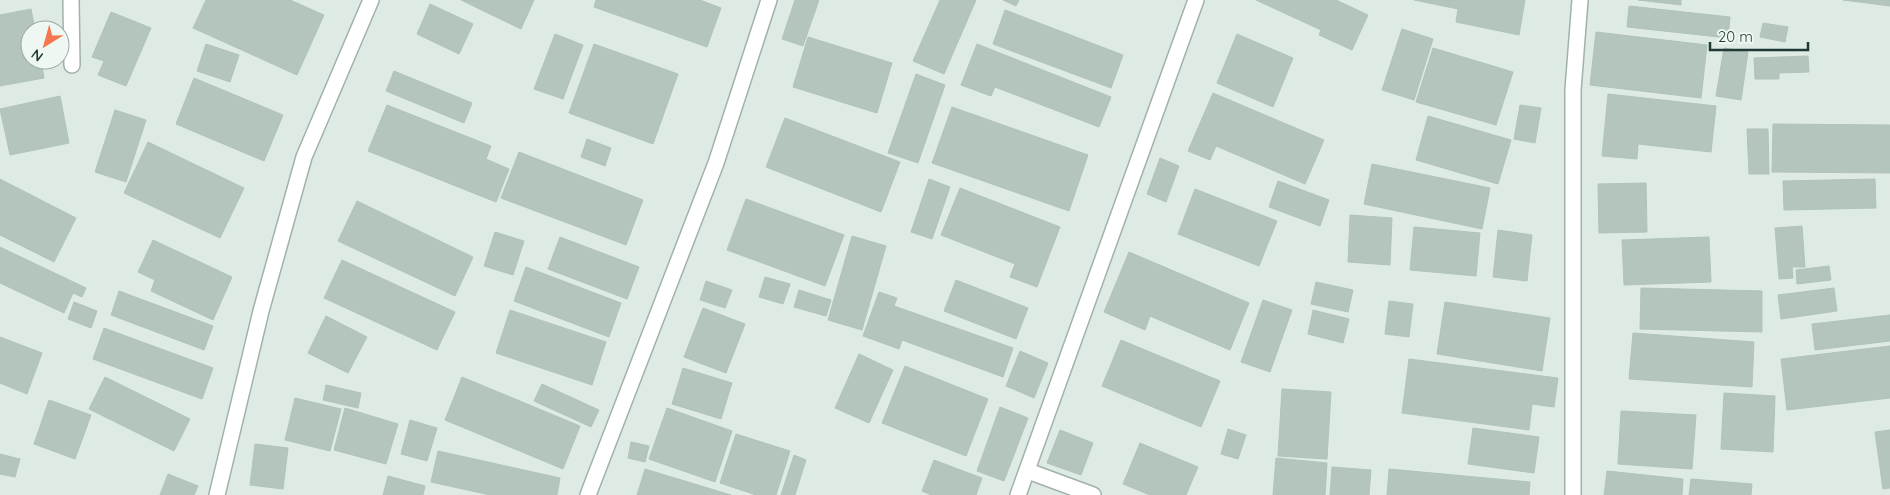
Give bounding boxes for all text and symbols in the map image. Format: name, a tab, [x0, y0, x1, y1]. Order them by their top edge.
north arrow	[20, 20, 70, 70]
scale bar	[1710, 20, 1808, 52]
text: 20 m	[1718, 27, 1753, 46]
text: N	[28, 45, 47, 66]

